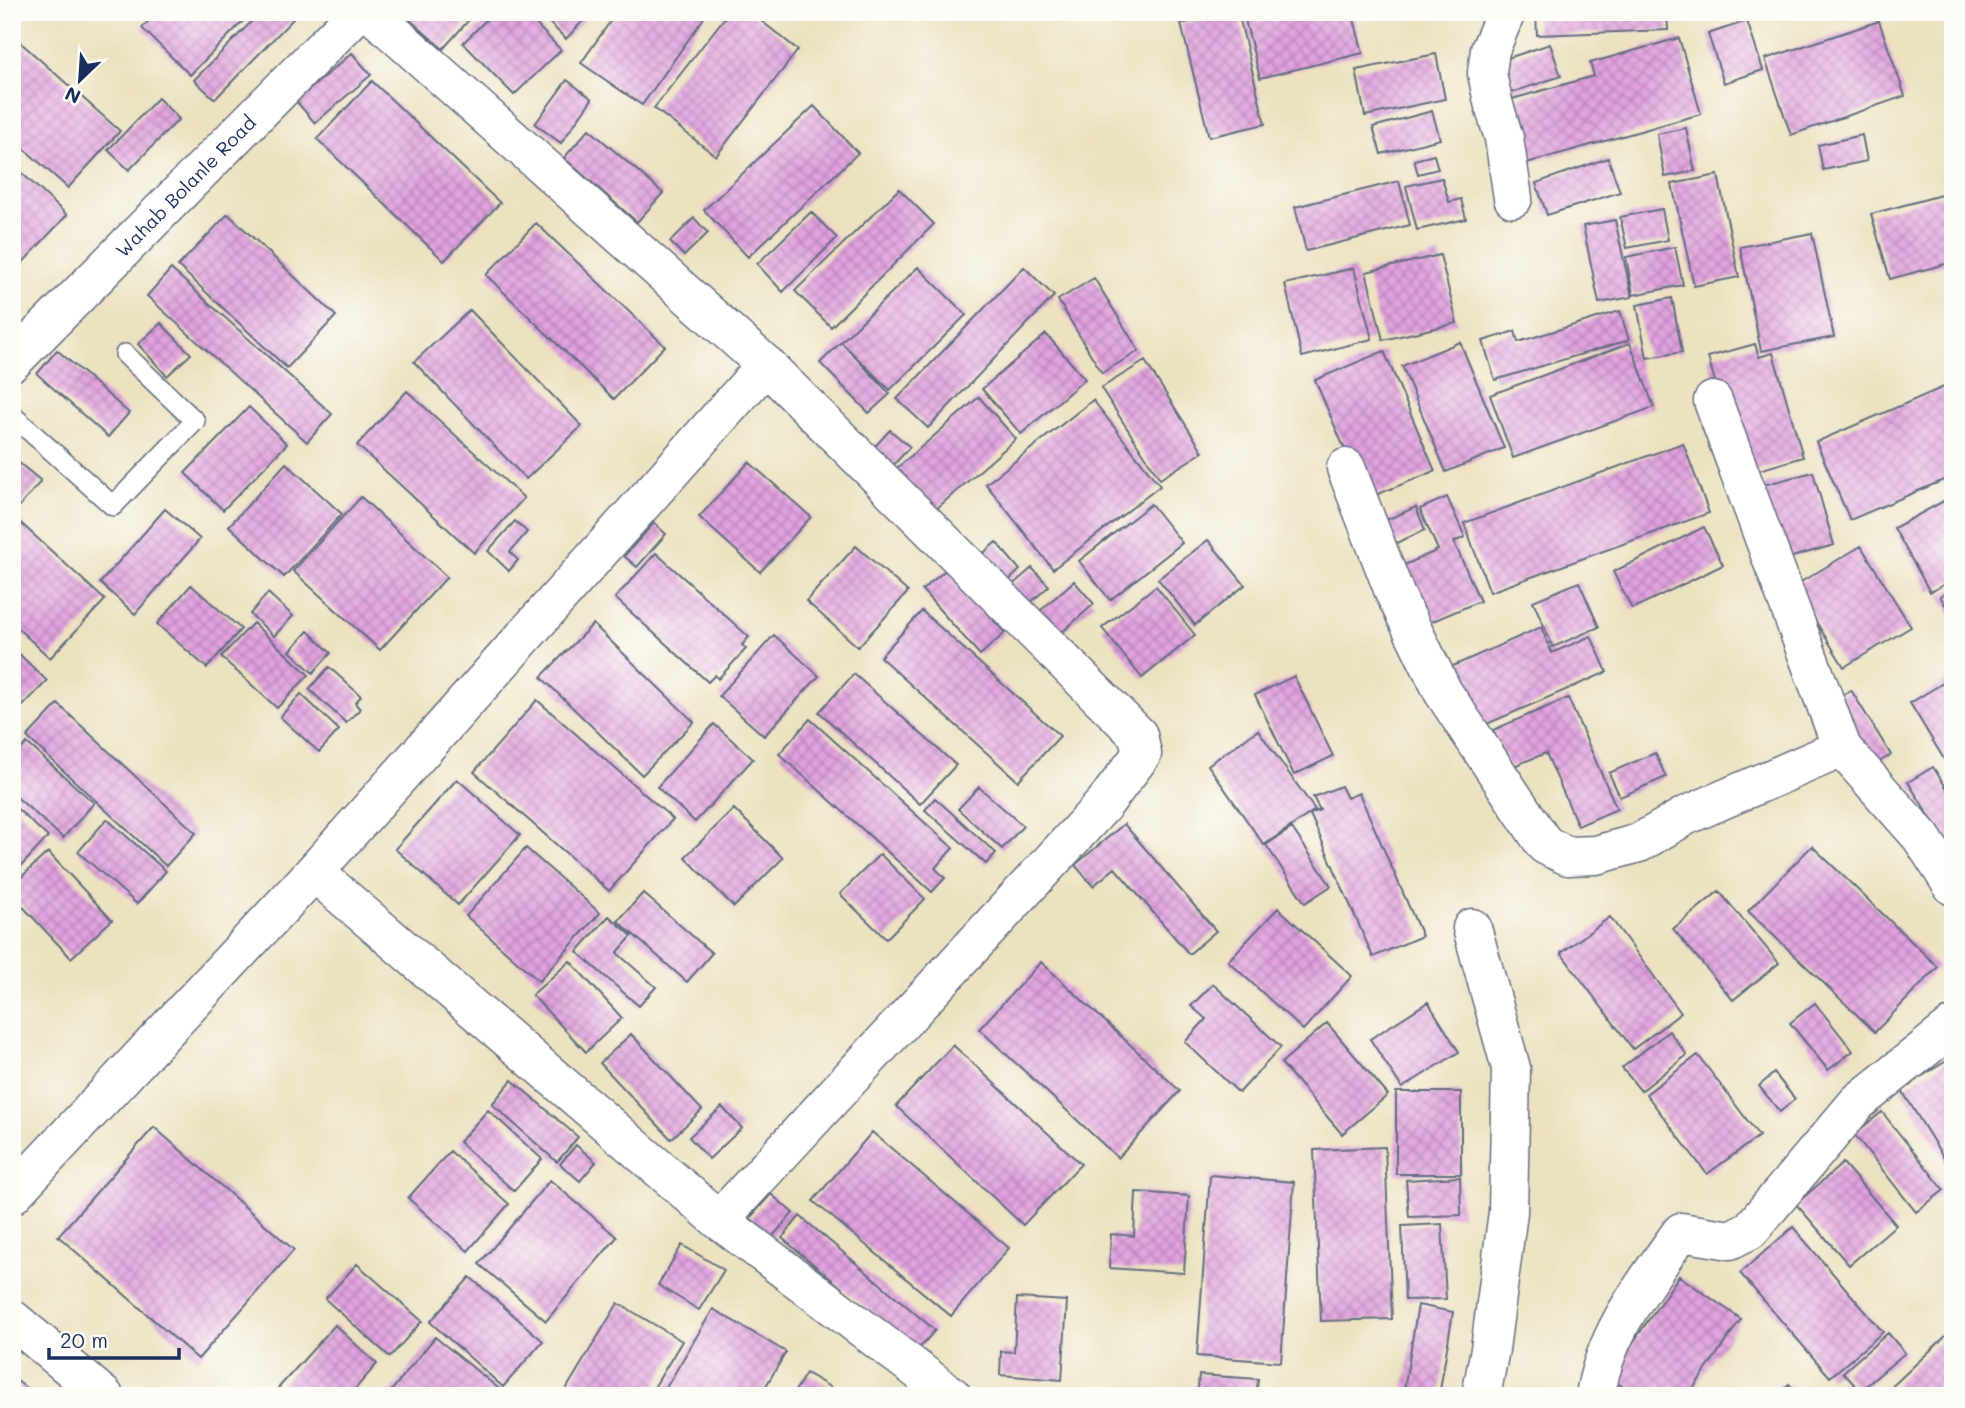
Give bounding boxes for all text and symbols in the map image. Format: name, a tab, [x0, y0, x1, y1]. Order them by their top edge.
north arrow	[46, 46, 116, 116]
text: N	[61, 81, 84, 110]
street label: Wahab Bolanle Road	[110, 110, 261, 262]
scale bar	[49, 1317, 178, 1361]
text: 20 m	[60, 1326, 108, 1353]

